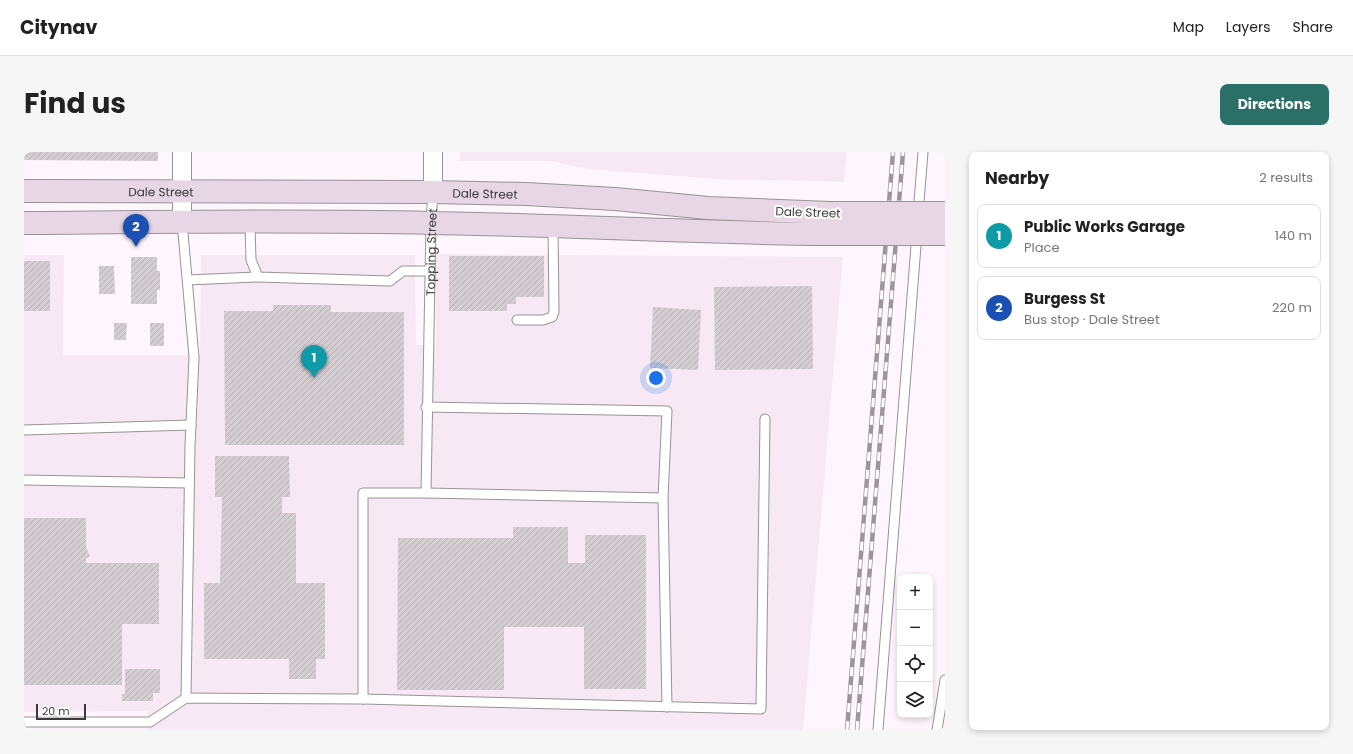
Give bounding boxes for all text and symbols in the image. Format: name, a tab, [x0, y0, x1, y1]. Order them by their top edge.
text: Citynav	[20, 14, 97, 41]
text: Map	[1173, 17, 1204, 37]
text: Layers	[1226, 17, 1270, 37]
text: Share	[1292, 17, 1333, 37]
text: Find us	[24, 84, 126, 123]
button: Directions	[1220, 84, 1329, 125]
text: Nearby	[985, 166, 1049, 190]
text: 2 results	[1259, 168, 1313, 187]
street label: Dale Street	[128, 183, 194, 200]
street label: Dale Street	[452, 184, 518, 202]
street label: Dale Street	[775, 202, 841, 222]
street label: Topping Street	[421, 208, 440, 296]
pin: 2	[123, 214, 149, 247]
text: Public Works Garage	[1024, 216, 1185, 237]
text: 1	[997, 226, 1001, 245]
text: 140 m	[1275, 226, 1312, 245]
text: Place	[1024, 238, 1059, 257]
text: Burgess St	[1024, 288, 1105, 309]
text: 2	[995, 298, 1003, 317]
text: 220 m	[1272, 298, 1312, 317]
text: Bus stop · Dale Street	[1024, 310, 1160, 329]
pin: 1	[301, 345, 327, 378]
your location	[646, 368, 666, 388]
map controls	[897, 574, 933, 718]
button: +	[897, 574, 933, 610]
button: −	[897, 610, 933, 646]
button: locate	[897, 646, 933, 682]
button: layers	[897, 682, 933, 718]
scale bar	[36, 702, 86, 721]
text: 20 m	[42, 703, 70, 719]

